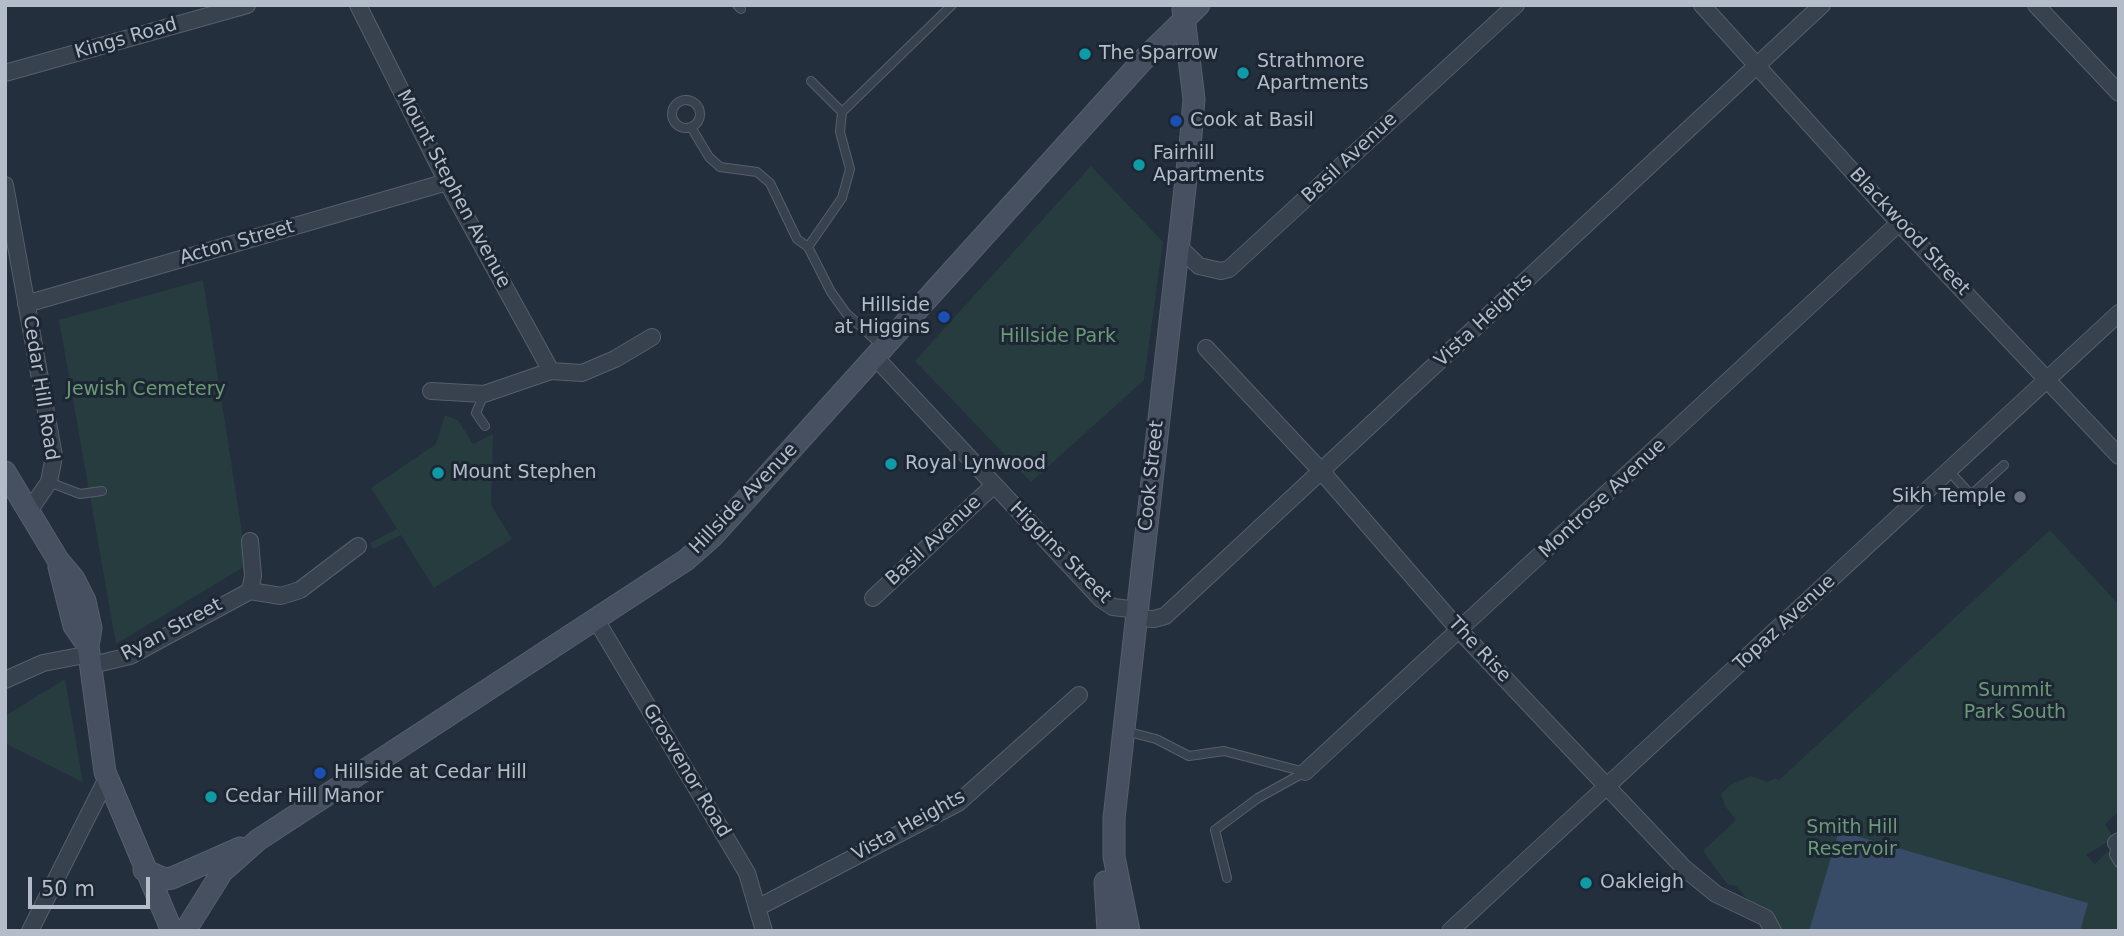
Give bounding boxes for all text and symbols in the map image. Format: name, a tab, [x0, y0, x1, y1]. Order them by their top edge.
street label: Kings Road	[72, 14, 180, 64]
place label: The Sparrow	[1099, 43, 1218, 65]
marker: The Sparrow	[1077, 46, 1093, 62]
place label: Strathmore Apartments	[1257, 51, 1369, 95]
marker: Strathmore Apartments	[1235, 65, 1251, 81]
street label: Mount Stephen Avenue	[391, 86, 515, 292]
street label: Basil Avenue	[1298, 108, 1402, 208]
place label: Cook at Basil	[1190, 110, 1314, 132]
marker: Cook at Basil	[1168, 113, 1184, 129]
place label: Fairhill Apartments	[1153, 143, 1265, 187]
marker: Fairhill Apartments	[1131, 157, 1147, 173]
street label: Blackwood Street	[1844, 164, 1974, 300]
street label: Acton Street	[177, 216, 297, 270]
street label: Vista Heights	[1430, 270, 1538, 372]
place label: Hillside at Higgins	[834, 295, 930, 339]
marker: Hillside at Higgins	[936, 309, 952, 325]
street label: Cedar Hill Road	[17, 314, 63, 462]
park label: Hillside Park	[1000, 326, 1116, 348]
park label: Jewish Cemetery	[66, 379, 226, 401]
street label: Cook Street	[1135, 419, 1169, 533]
street label: Montrose Avenue	[1535, 434, 1671, 564]
street label: Hillside Avenue	[685, 439, 803, 559]
place label: Royal Lynwood	[905, 453, 1046, 475]
marker: Royal Lynwood	[883, 456, 899, 472]
place label: Mount Stephen	[452, 462, 597, 484]
marker: Mount Stephen	[430, 465, 446, 481]
place label: Sikh Temple	[1892, 486, 2006, 508]
marker: Sikh Temple	[2012, 489, 2028, 505]
street label: Basil Avenue	[882, 491, 986, 591]
street label: Higgins Street	[1004, 497, 1116, 609]
street label: Topaz Avenue	[1730, 570, 1840, 676]
street label: Ryan Street	[118, 594, 226, 666]
street label: The Rise	[1443, 612, 1515, 688]
park label: Summit Park South	[1964, 680, 2066, 724]
street label: Grosvenor Road	[637, 700, 735, 842]
place label: Hillside at Cedar Hill	[334, 762, 527, 784]
marker: Hillside at Cedar Hill	[312, 765, 328, 781]
place label: Cedar Hill Manor	[225, 786, 383, 808]
street label: Vista Heights	[849, 786, 969, 866]
marker: Cedar Hill Manor	[203, 789, 219, 805]
park label: Smith Hill Reservoir	[1806, 817, 1898, 861]
scale bar	[32, 862, 154, 906]
place label: Oakleigh	[1600, 872, 1684, 894]
marker: Oakleigh	[1578, 875, 1594, 891]
text: 50 m	[41, 877, 95, 901]

